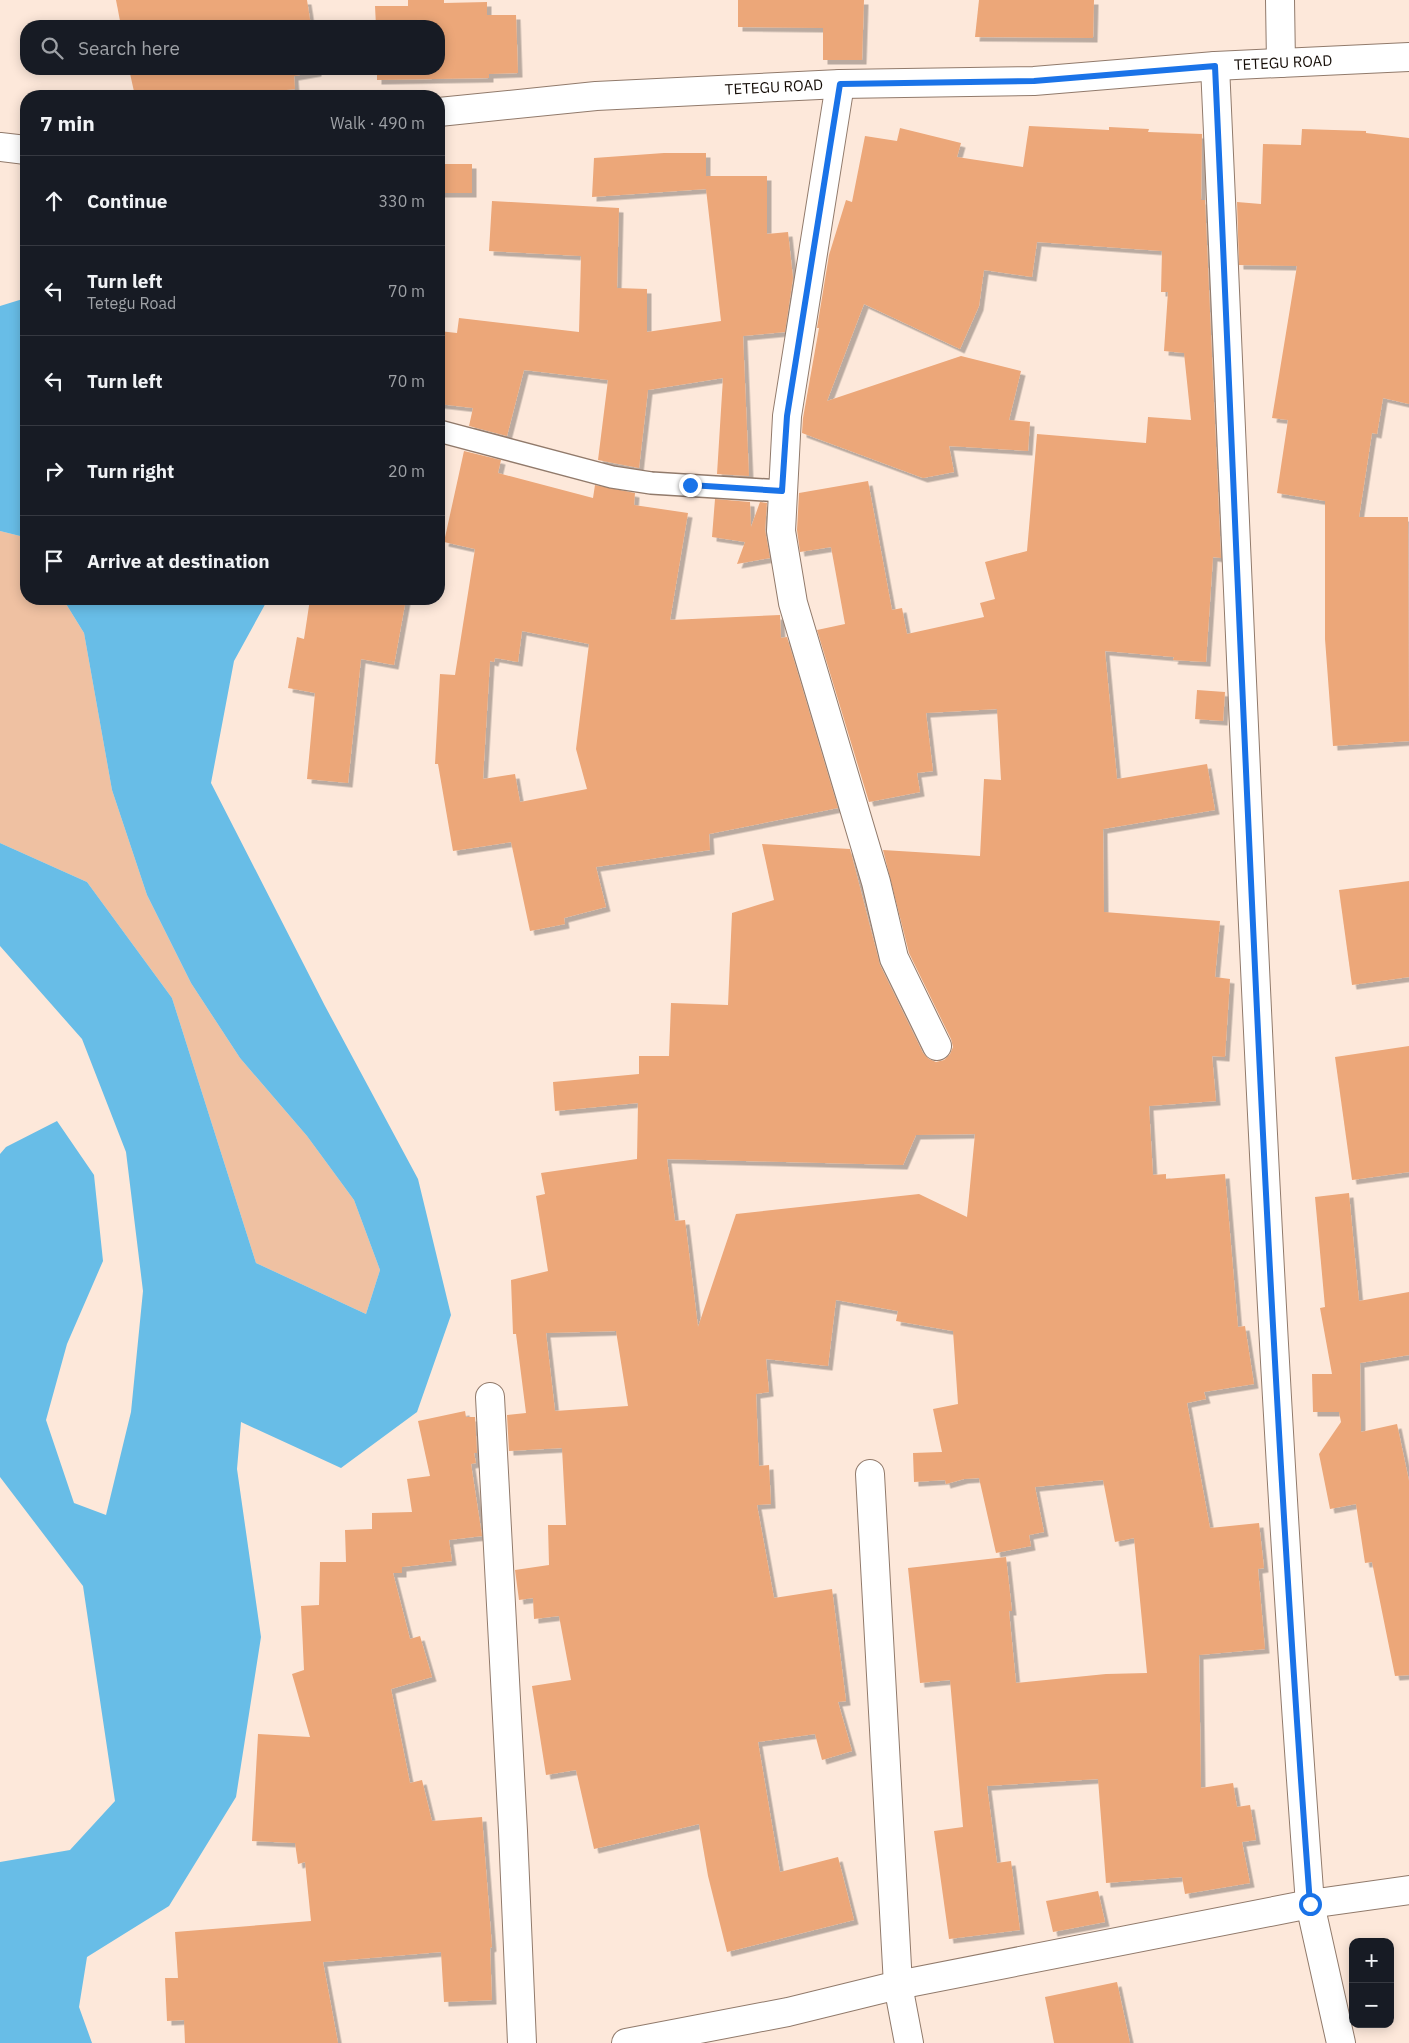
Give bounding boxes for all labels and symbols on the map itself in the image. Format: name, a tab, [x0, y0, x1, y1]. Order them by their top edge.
street label: TETEGU ROAD	[1234, 51, 1333, 74]
street label: TETEGU ROAD	[724, 75, 824, 99]
route end	[679, 474, 702, 497]
route start	[1299, 1893, 1322, 1916]

